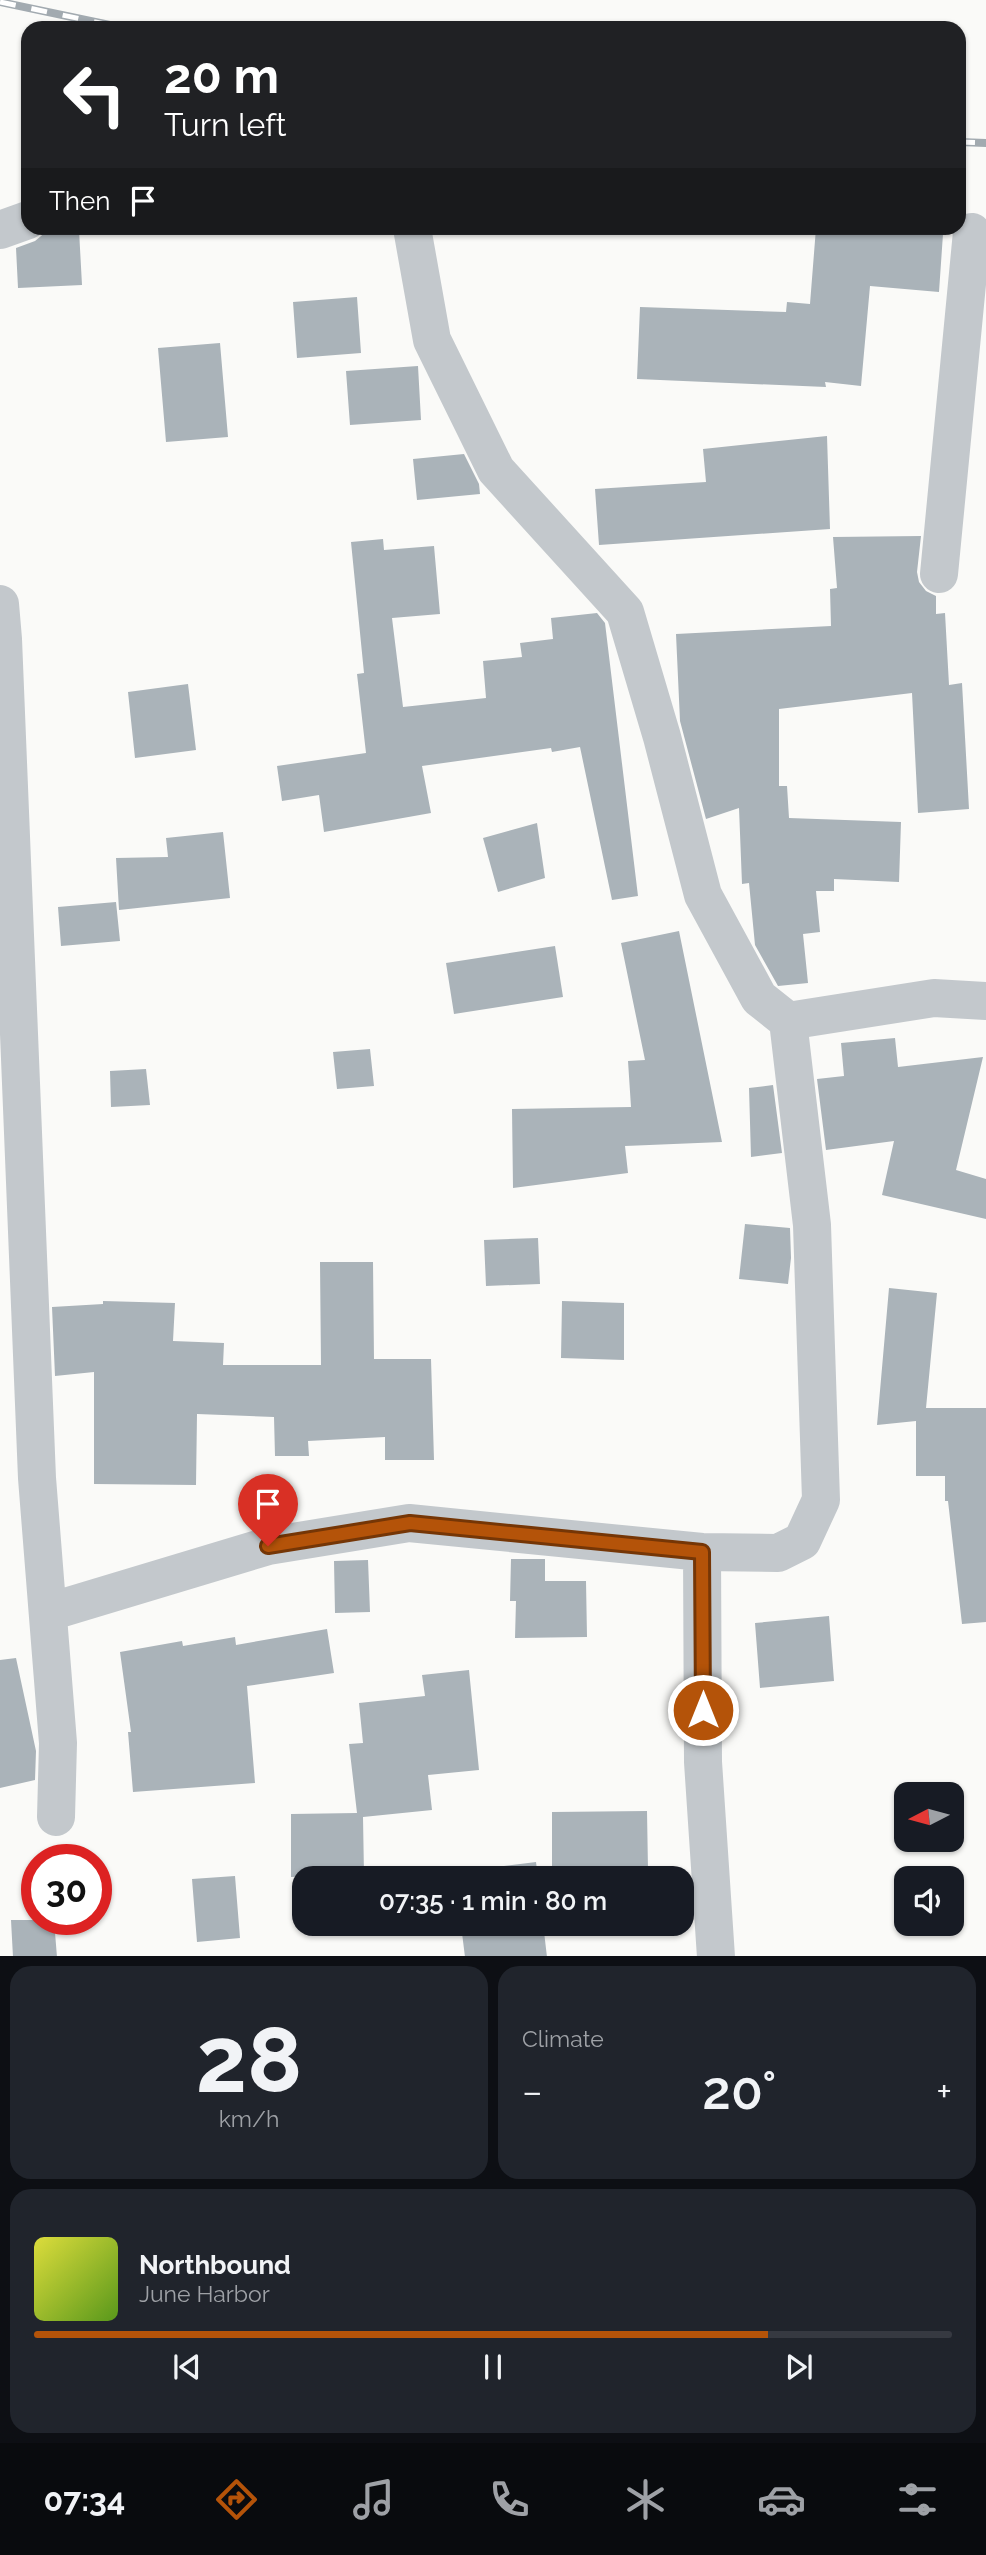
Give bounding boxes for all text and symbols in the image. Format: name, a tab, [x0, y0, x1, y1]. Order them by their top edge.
text: 20 m	[164, 47, 279, 104]
icon: left	[49, 49, 140, 140]
text: Turn left	[164, 106, 286, 143]
icon: arrive	[124, 182, 162, 220]
text: Then	[49, 186, 110, 216]
pin	[238, 1474, 298, 1546]
icon: arrive	[249, 1485, 287, 1523]
position arrow	[666, 1673, 740, 1747]
north arrow	[894, 1782, 964, 1852]
map controls	[894, 1782, 964, 1936]
speed limit sign: 30	[21, 1844, 112, 1935]
button: sound	[894, 1866, 964, 1936]
text: 07:35 · 1 min · 80 m	[379, 1886, 607, 1916]
text: 28	[196, 2006, 302, 2113]
text: Climate	[522, 2025, 604, 2052]
text: 20°	[702, 2060, 776, 2121]
text: −	[522, 2069, 542, 2114]
text: +	[936, 2069, 952, 2114]
text: km/h	[219, 2105, 279, 2132]
text: Northbound	[139, 2250, 291, 2280]
text: June Harbor	[139, 2280, 270, 2307]
icon: previous	[168, 2348, 206, 2386]
icon: pause	[474, 2348, 512, 2386]
icon: next	[780, 2348, 818, 2386]
icon: directions	[212, 2475, 261, 2524]
icon: music	[349, 2475, 398, 2524]
icon: phone	[485, 2475, 534, 2524]
icon: climate	[621, 2475, 670, 2524]
icon: car	[757, 2475, 806, 2524]
icon: filters	[893, 2475, 942, 2524]
text: 07:34	[44, 2481, 125, 2518]

